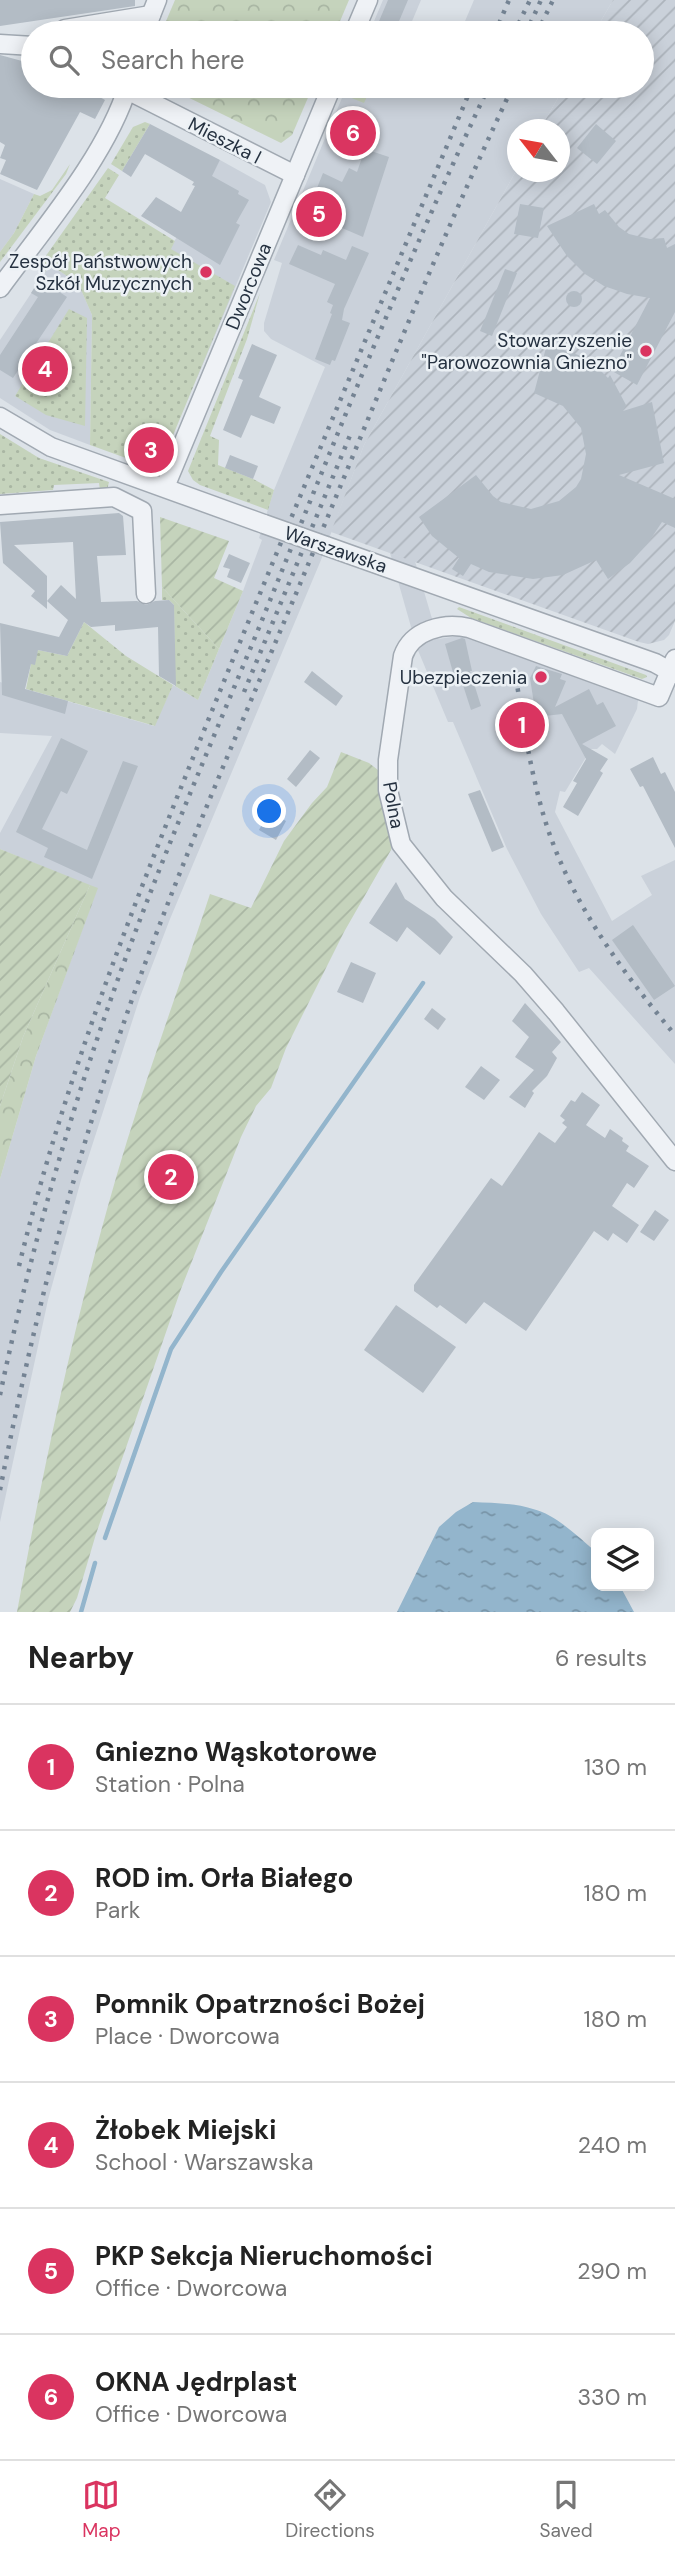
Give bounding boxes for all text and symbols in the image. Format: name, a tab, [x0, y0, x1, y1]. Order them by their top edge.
search box	[21, 21, 654, 98]
icon: search	[45, 41, 83, 79]
text: Search here	[101, 43, 244, 77]
pin: 6	[330, 107, 376, 159]
street label: Mieszka I	[184, 111, 266, 169]
north arrow	[507, 119, 570, 182]
pin: 5	[296, 188, 342, 240]
street label: Dworcowa	[220, 239, 277, 333]
place label: Zespół Państwowych Szkół Muzycznych	[9, 249, 192, 296]
marker: Zespół Państwowych Szkół Muzycznych	[198, 264, 214, 280]
place label: Stowarzyszenie "Parowozownia Gniezno"	[421, 328, 632, 375]
pin: 4	[22, 343, 68, 395]
marker: Stowarzyszenie "Parowozownia Gniezno"	[638, 343, 654, 359]
pin: 3	[128, 424, 174, 476]
street label: Warszawska	[281, 520, 391, 579]
place label: Ubezpieczenia	[400, 665, 527, 690]
marker: Ubezpieczenia	[533, 669, 549, 685]
pin: 1	[499, 699, 545, 751]
street label: Polna	[377, 780, 410, 831]
your location	[252, 794, 286, 828]
pin: 2	[148, 1151, 194, 1203]
map controls	[591, 1528, 654, 1591]
button: layers	[591, 1528, 654, 1591]
text: Nearby	[28, 1638, 134, 1677]
text: 6 results	[555, 1643, 647, 1673]
text: Gniezno Wąskotorowe	[95, 1735, 377, 1769]
text: 1	[47, 1752, 55, 1782]
text: 130 m	[584, 1752, 647, 1782]
text: Station · Polna	[95, 1769, 245, 1799]
text: ROD im. Orła Białego	[95, 1861, 353, 1895]
text: 2	[44, 1878, 58, 1908]
text: 180 m	[583, 1878, 647, 1908]
text: Park	[95, 1895, 140, 1925]
text: Pomnik Opatrzności Bożej	[95, 1987, 425, 2021]
text: 3	[44, 2004, 58, 2034]
text: 180 m	[583, 2004, 647, 2034]
text: Place · Dworcowa	[95, 2021, 280, 2051]
text: Żłobek Miejski	[95, 2113, 276, 2147]
text: 4	[44, 2130, 58, 2160]
text: 240 m	[578, 2130, 647, 2160]
text: School · Warszawska	[95, 2147, 314, 2177]
text: PKP Sekcja Nieruchomości	[95, 2239, 433, 2273]
text: 5	[44, 2256, 58, 2286]
text: 290 m	[577, 2256, 647, 2286]
text: Office · Dworcowa	[95, 2273, 287, 2303]
text: OKNA Jędrplast	[95, 2365, 297, 2399]
text: 6	[44, 2382, 58, 2412]
text: 330 m	[577, 2382, 647, 2412]
text: Office · Dworcowa	[95, 2399, 287, 2429]
tab: Map	[82, 2476, 121, 2543]
tab: Directions	[285, 2476, 375, 2543]
tab: Saved	[539, 2476, 593, 2543]

